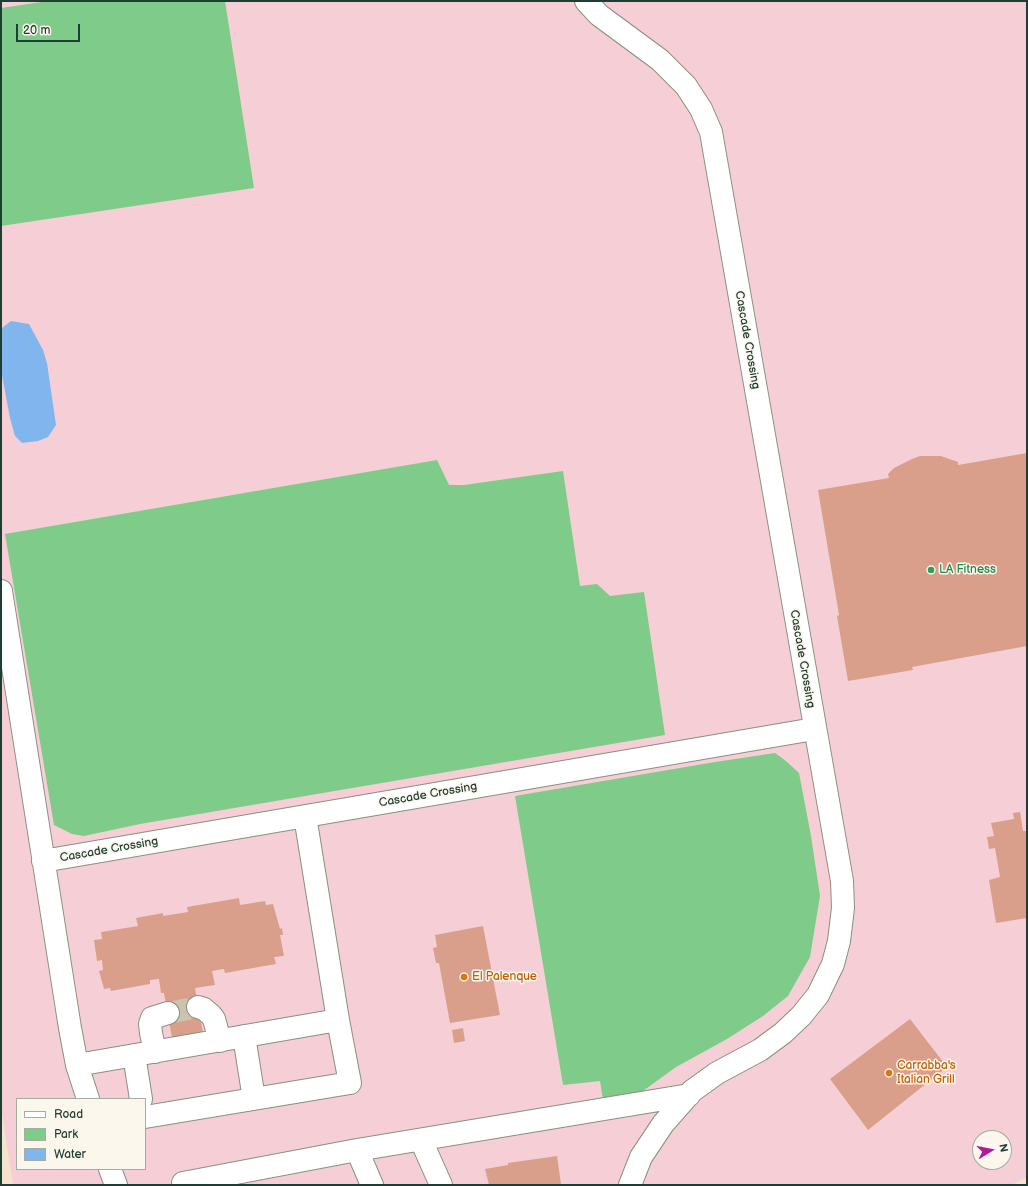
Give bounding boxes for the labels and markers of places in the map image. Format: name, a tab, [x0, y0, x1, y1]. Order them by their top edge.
place label: LA Fitness	[939, 563, 996, 577]
marker: LA Fitness	[926, 565, 936, 575]
place label: El Palenque	[472, 970, 537, 984]
marker: El Palenque	[459, 972, 469, 982]
place label: Carrabba's Italian Grill	[897, 1059, 956, 1087]
marker: Carrabba's Italian Grill	[884, 1068, 894, 1078]

